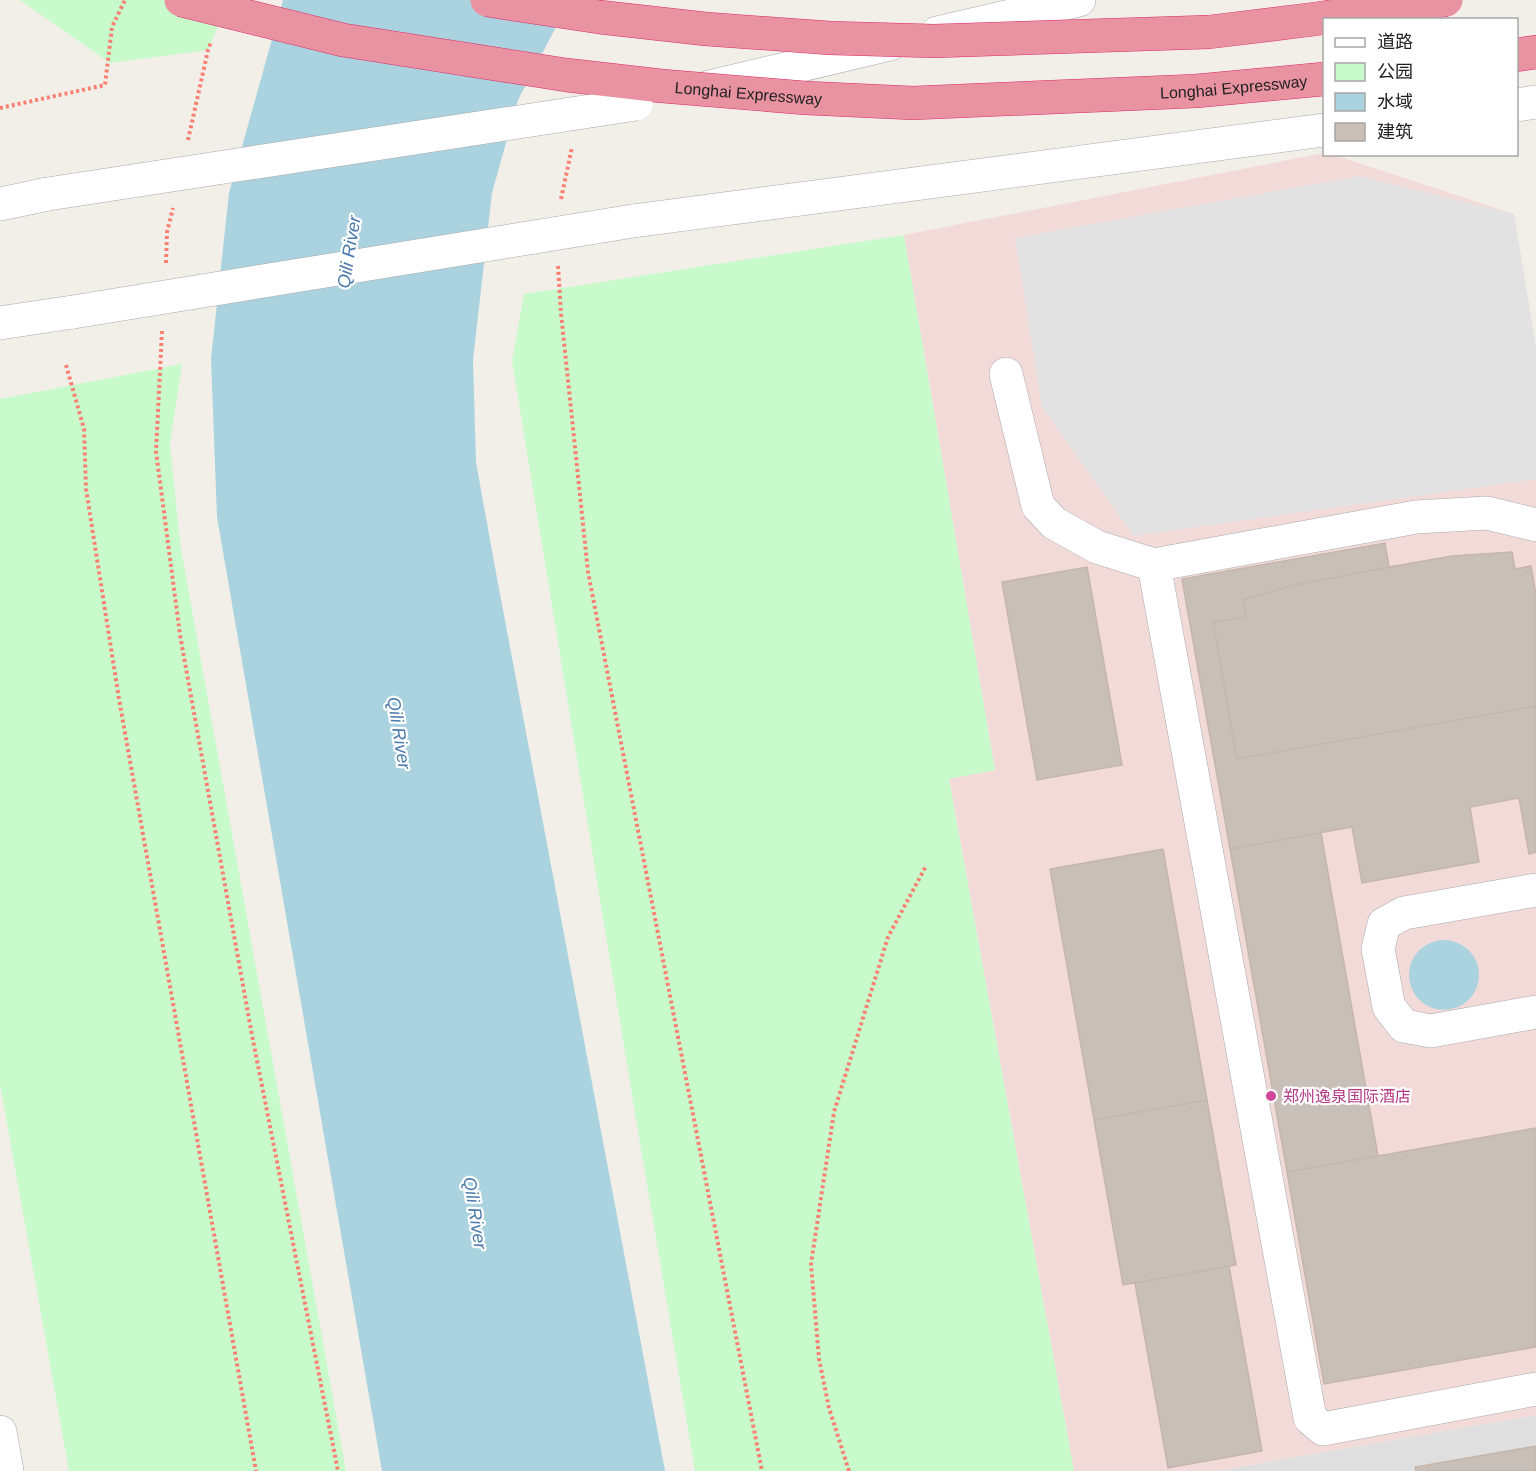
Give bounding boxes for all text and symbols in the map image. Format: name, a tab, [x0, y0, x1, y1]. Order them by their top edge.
legend	[1323, 18, 1518, 156]
text: 道路	[1377, 32, 1413, 52]
text: 公园	[1377, 62, 1413, 82]
street label: Longhai Expressway	[1160, 72, 1308, 101]
street label: Longhai Expressway	[674, 79, 823, 107]
text: 水域	[1377, 92, 1413, 112]
text: 建筑	[1377, 122, 1413, 142]
water label: Qili River	[333, 213, 365, 290]
water label: Qili River	[383, 695, 415, 772]
place label: 郑州逸泉国际酒店	[1283, 1088, 1411, 1105]
marker: 郑州逸泉国际酒店	[1264, 1089, 1278, 1103]
water label: Qili River	[459, 1175, 491, 1252]

